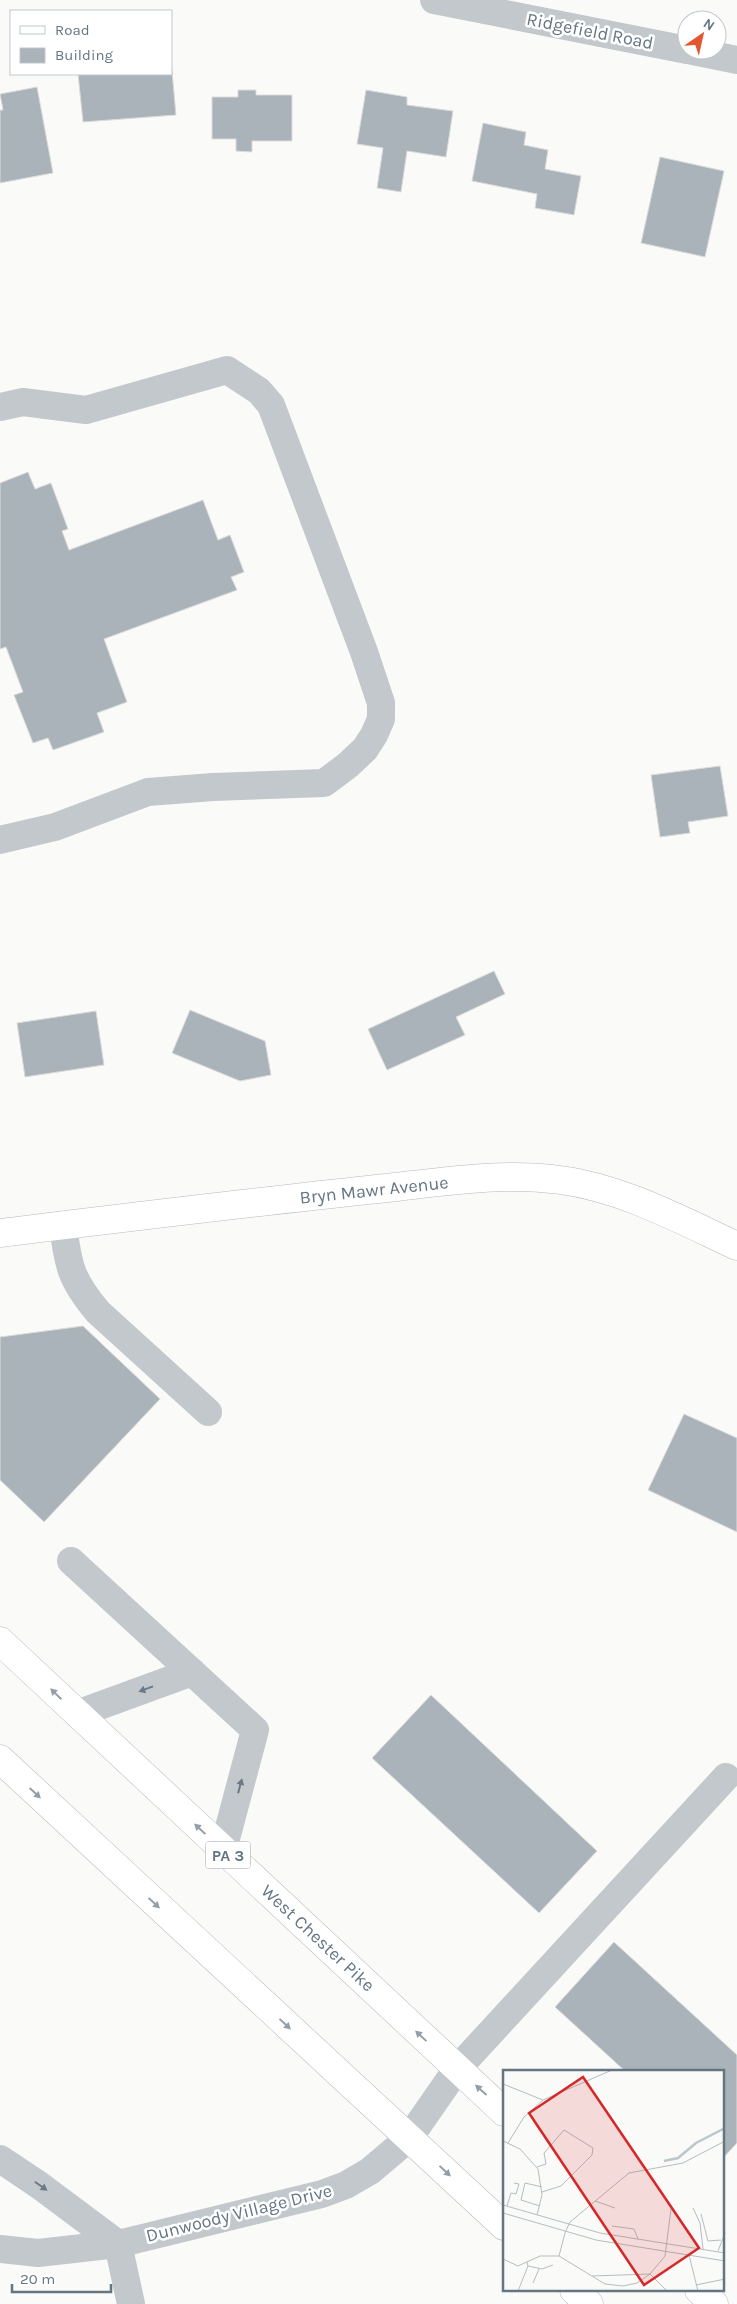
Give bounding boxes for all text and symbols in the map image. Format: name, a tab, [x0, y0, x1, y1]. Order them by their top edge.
street label: Ridgefield Road	[525, 8, 655, 54]
legend	[10, 10, 172, 75]
north arrow	[677, 10, 727, 60]
text: N	[700, 15, 718, 34]
text: Road	[55, 21, 90, 39]
text: Building	[55, 46, 113, 64]
street label: Bryn Mawr Avenue	[299, 1171, 449, 1209]
one-way arrow	[138, 1685, 153, 1693]
one-way arrow	[50, 1688, 62, 1700]
one-way arrow	[236, 1778, 244, 1793]
one-way arrow	[29, 1787, 41, 1799]
one-way arrow	[195, 1823, 207, 1835]
road number: PA 3	[206, 1842, 250, 1868]
street label: West Chester Pike	[257, 1880, 379, 1996]
one-way arrow	[148, 1898, 161, 1909]
one-way arrow	[279, 2018, 291, 2030]
one-way arrow	[415, 2030, 428, 2041]
inset map	[503, 2070, 724, 2292]
one-way arrow	[474, 2085, 487, 2096]
one-way arrow	[438, 2165, 450, 2177]
street label: Dunwoody Village Drive	[144, 2179, 334, 2247]
one-way arrow	[34, 2181, 48, 2191]
scale bar	[12, 2262, 111, 2294]
text: 20 m	[20, 2270, 55, 2288]

